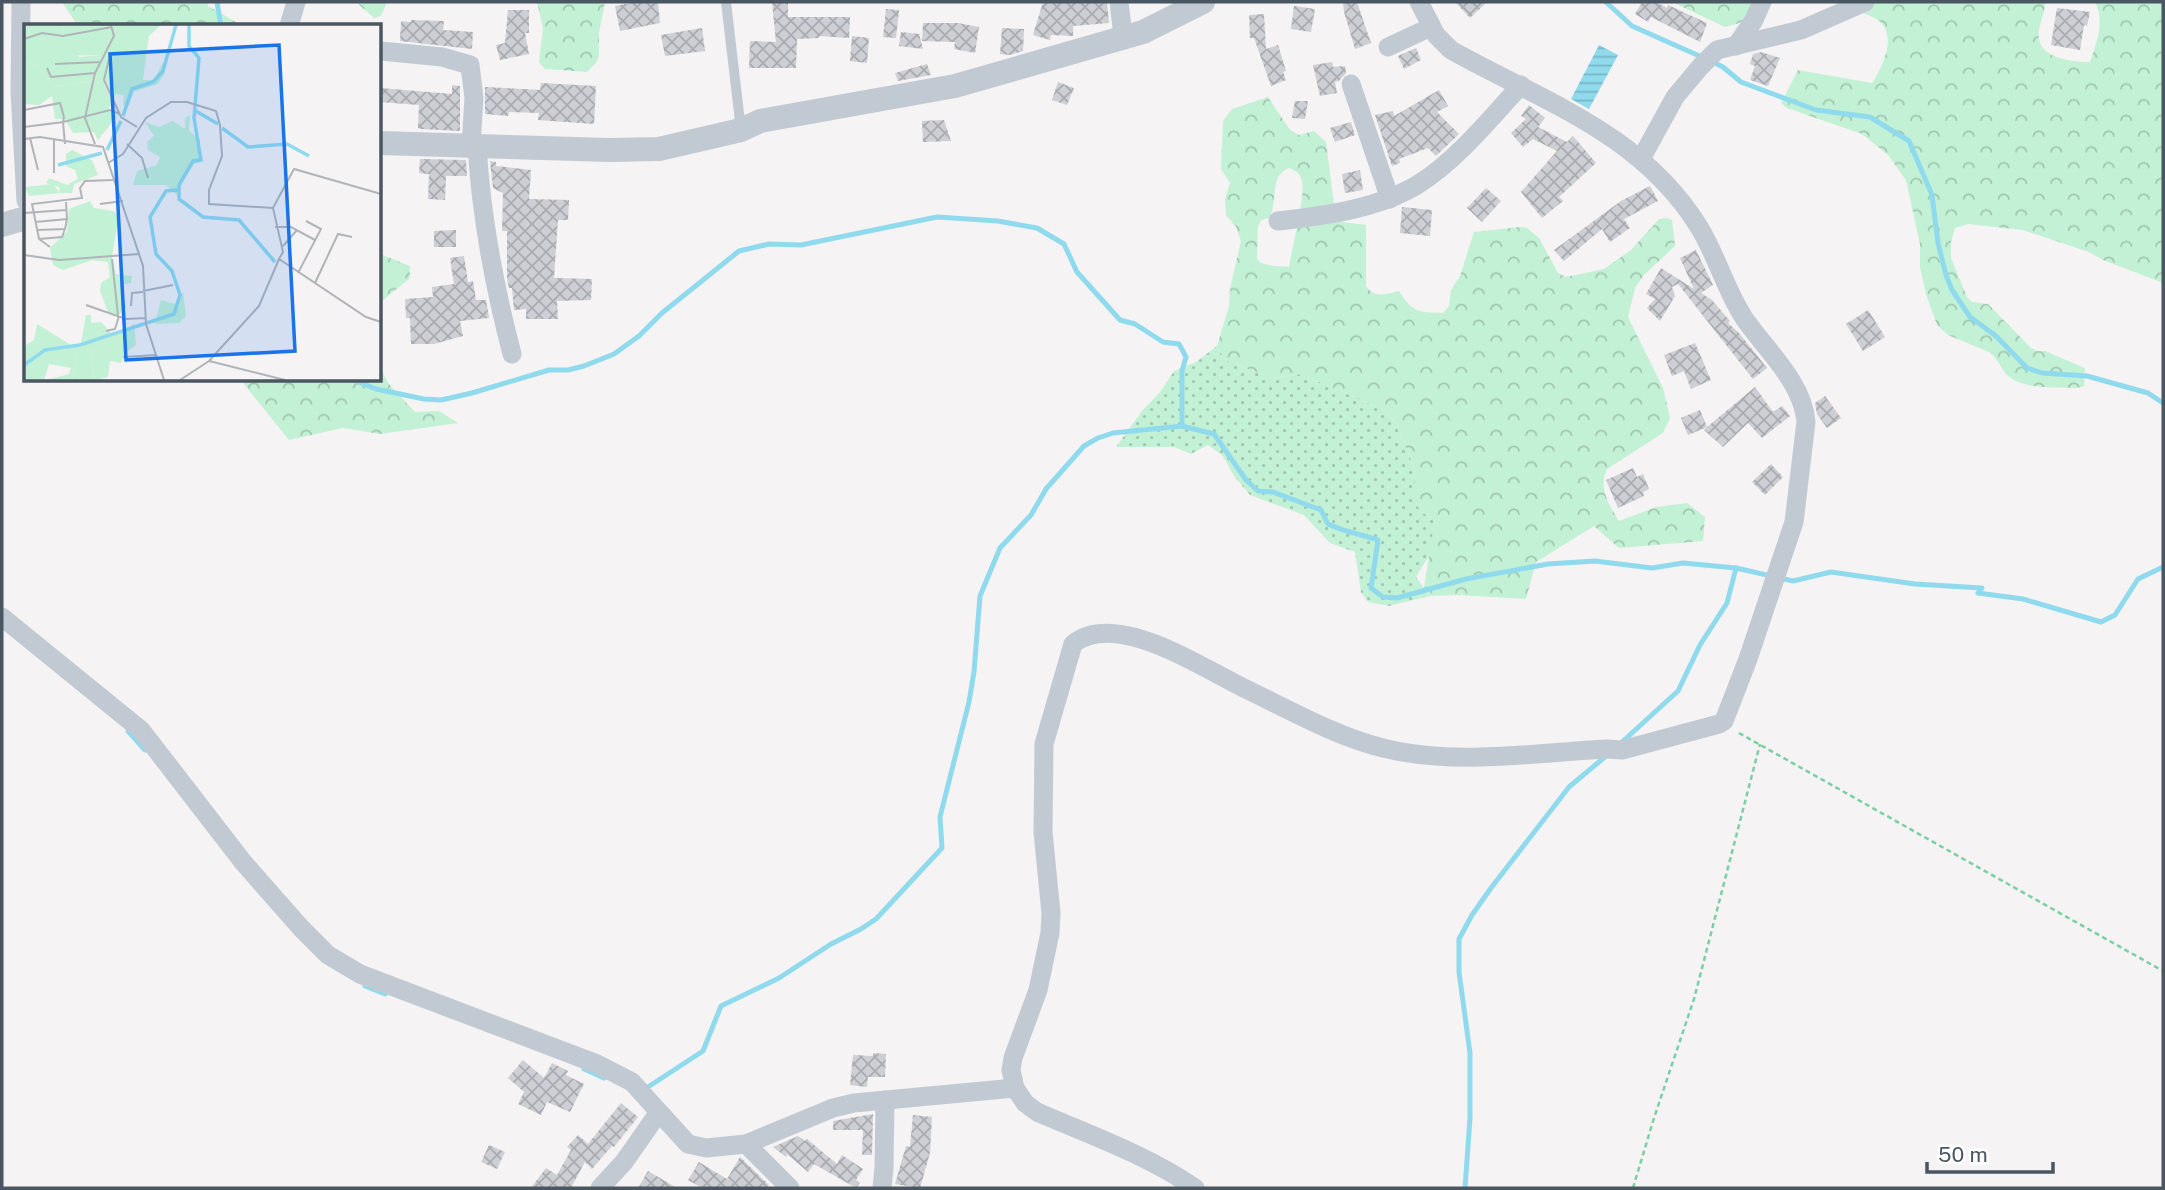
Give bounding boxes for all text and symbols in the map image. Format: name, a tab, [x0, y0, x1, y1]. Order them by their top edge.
inset map	[24, 24, 382, 382]
scale bar	[1927, 1130, 2053, 1174]
text: 50 m	[1938, 1142, 1988, 1167]

